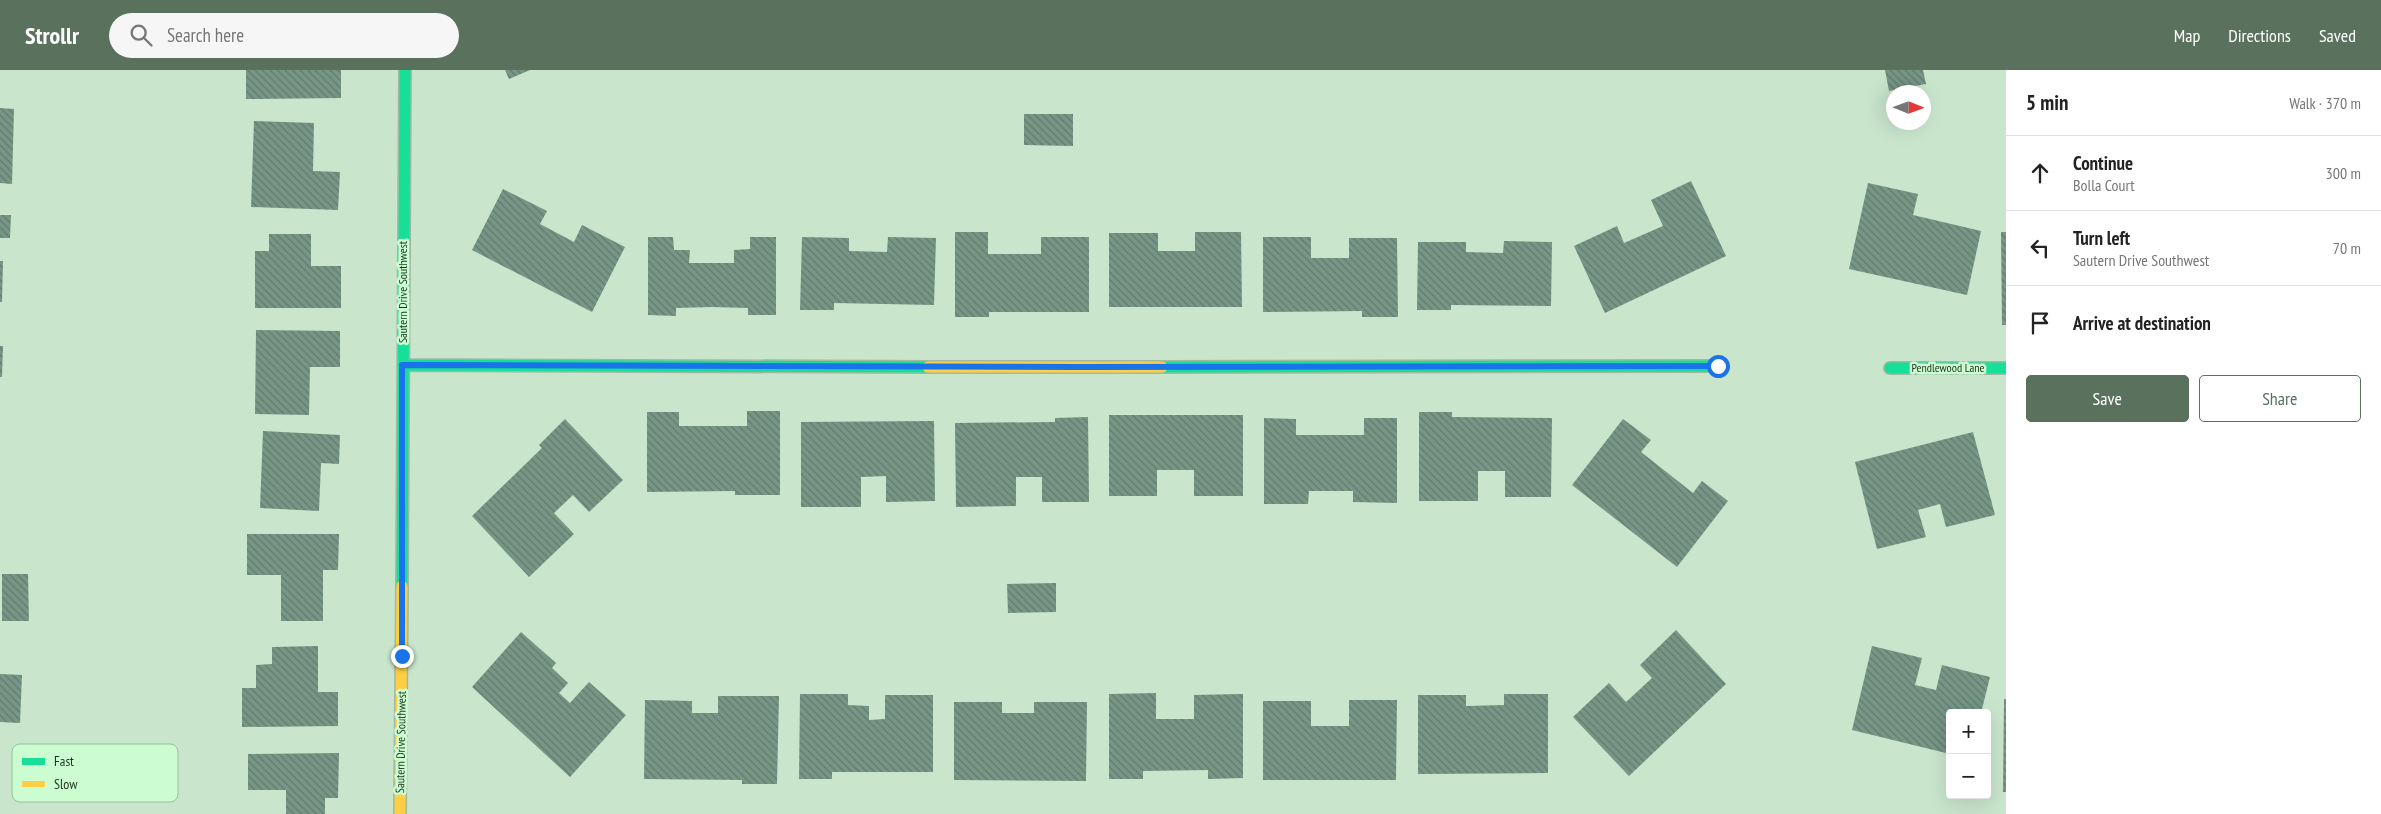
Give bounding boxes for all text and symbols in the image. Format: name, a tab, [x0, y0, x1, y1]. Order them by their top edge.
search box	[109, 13, 459, 58]
text: Strollr	[25, 20, 79, 51]
icon: search	[127, 21, 155, 49]
text: Search here	[167, 23, 244, 47]
text: Map	[2174, 24, 2200, 47]
text: Directions	[2228, 24, 2291, 47]
text: Saved	[2319, 24, 2356, 47]
north arrow	[1886, 85, 1931, 130]
text: 5 min	[2026, 89, 2068, 116]
text: Walk · 370 m	[2289, 93, 2361, 113]
text: Continue	[2073, 151, 2133, 175]
icon: ahead	[2026, 159, 2054, 187]
text: 300 m	[2326, 163, 2361, 183]
text: Bolla Court	[2073, 175, 2135, 195]
text: Turn left	[2073, 226, 2130, 250]
icon: left	[2026, 234, 2054, 262]
text: 70 m	[2333, 238, 2361, 258]
street label: Sautern Drive Southwest	[395, 240, 410, 343]
text: Sautern Drive Southwest	[2073, 250, 2209, 270]
icon: arrive	[2026, 309, 2054, 337]
text: Arrive at destination	[2073, 311, 2211, 335]
route start	[1707, 355, 1730, 378]
street label: Pendlewood Lane	[1911, 360, 1985, 375]
button: Save	[2026, 375, 2189, 422]
button: Share	[2199, 375, 2361, 422]
route end	[391, 645, 414, 668]
street label: Sautern Drive Southwest	[392, 690, 409, 793]
map controls	[1946, 709, 1991, 799]
button: +	[1946, 709, 1991, 754]
legend	[12, 744, 178, 802]
text: Fast	[54, 752, 74, 770]
button: −	[1946, 754, 1991, 799]
text: Slow	[54, 775, 78, 793]

